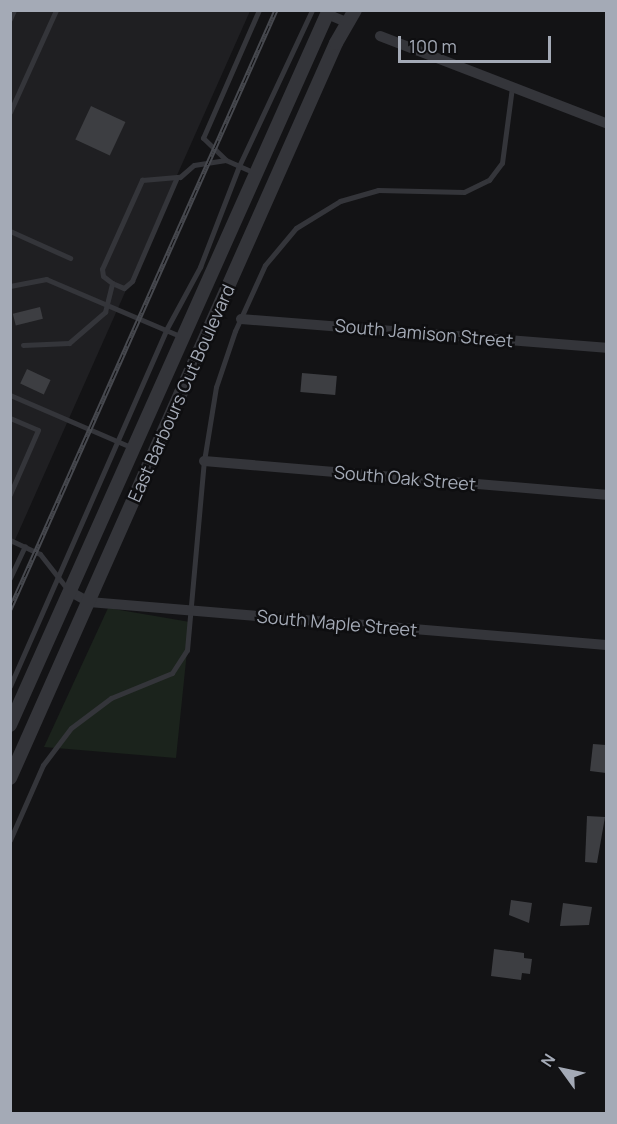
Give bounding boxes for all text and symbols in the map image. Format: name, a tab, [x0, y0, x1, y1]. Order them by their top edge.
scale bar	[401, 24, 554, 62]
text: 100 m	[409, 34, 457, 58]
street label: East Barbours Cut Boulevard	[123, 281, 239, 505]
street label: South Jamison Street	[334, 314, 514, 352]
street label: South Oak Street	[333, 461, 477, 495]
street label: South Maple Street	[256, 605, 418, 641]
north arrow	[533, 1040, 593, 1100]
text: N	[536, 1049, 560, 1071]

